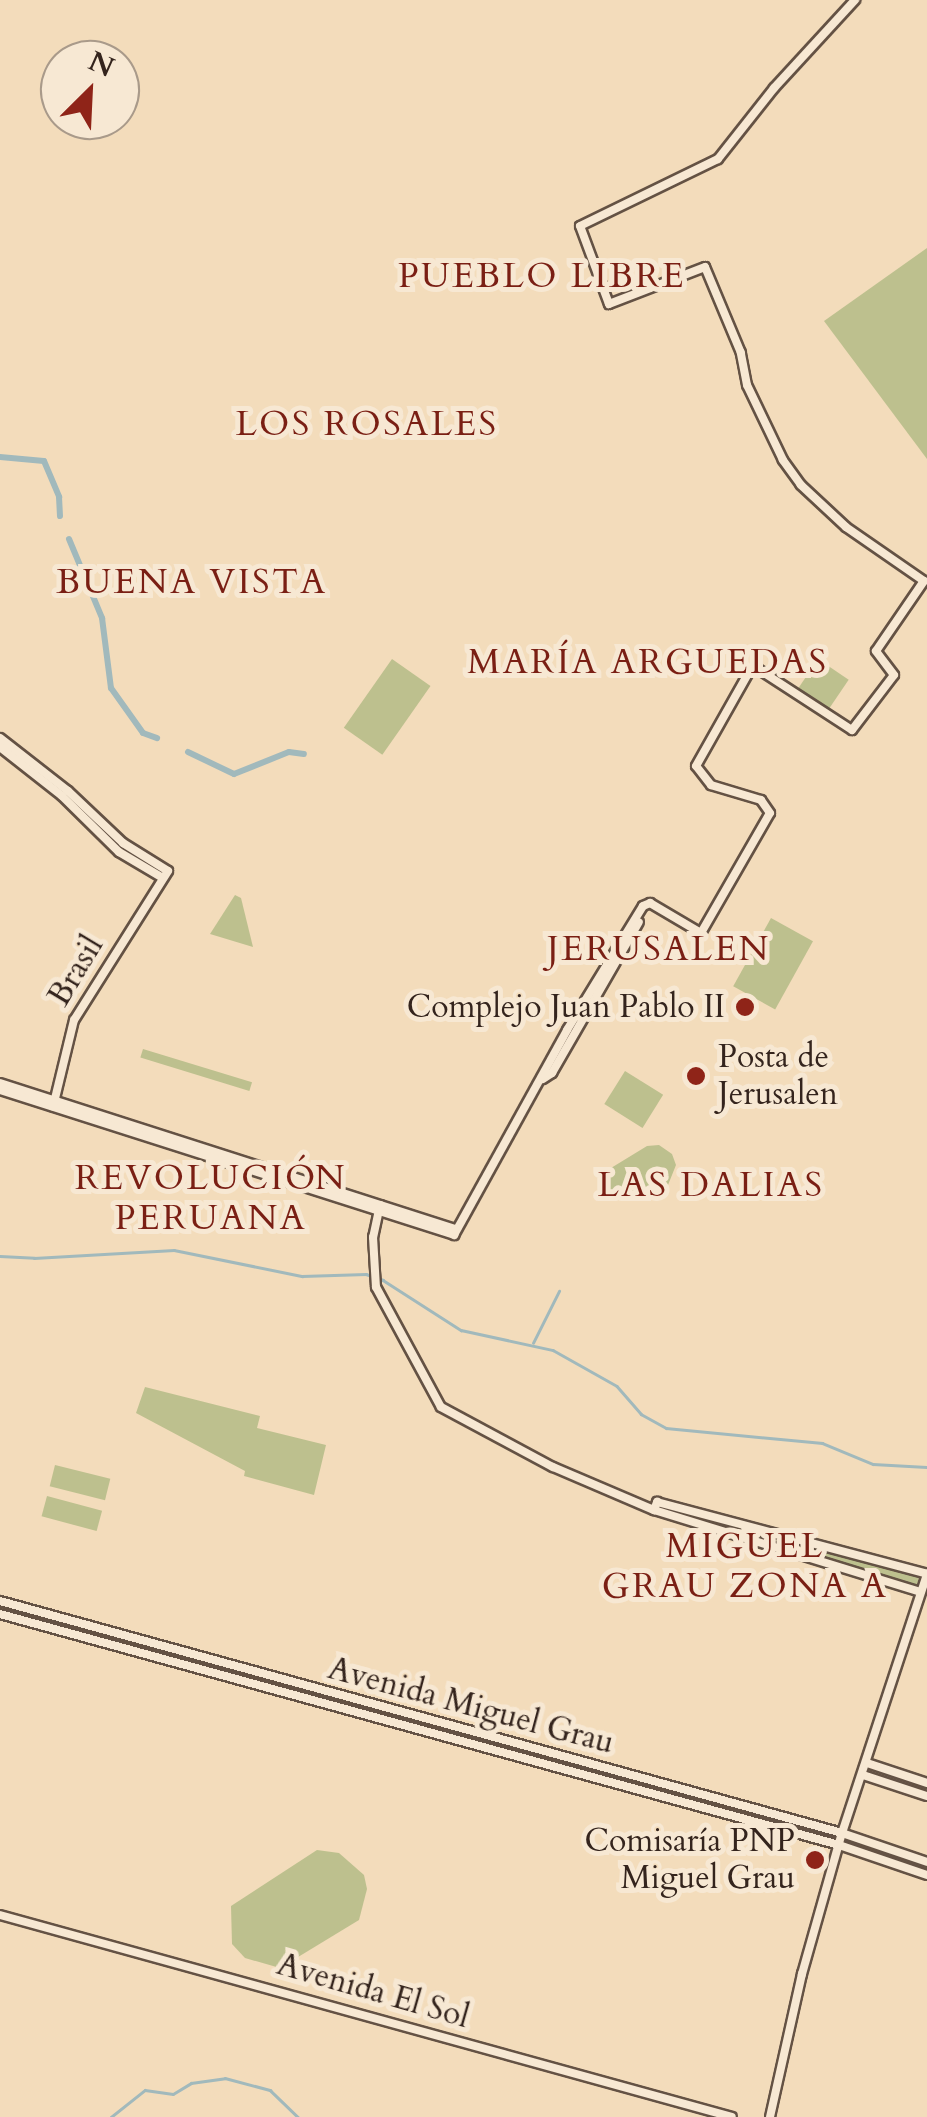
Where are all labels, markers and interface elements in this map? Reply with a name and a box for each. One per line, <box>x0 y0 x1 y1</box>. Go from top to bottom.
north arrow <box>40 40 140 140</box>
text: N <box>83 42 120 87</box>
district label: PUEBLO LIBRE <box>398 255 686 297</box>
district label: LOS ROSALES <box>235 403 499 445</box>
district label: BUENA VISTA <box>56 561 328 603</box>
district label: MARÍA ARGUEDAS <box>467 641 829 683</box>
district label: JERUSALEN <box>547 928 771 970</box>
street label: Brasil <box>40 929 112 1013</box>
place label: Complejo Juan Pablo II <box>407 988 725 1026</box>
marker: Complejo Juan Pablo II <box>734 996 756 1018</box>
place label: Posta de Jerusalen <box>718 1039 838 1114</box>
marker: Posta de Jerusalen <box>683 1063 709 1089</box>
district label: REVOLUCIÓN PERUANA <box>75 1157 347 1239</box>
district label: LAS DALIAS <box>598 1164 824 1206</box>
district label: MIGUEL GRAU ZONA A <box>602 1525 888 1607</box>
street label: Avenida Miguel Grau <box>324 1649 618 1763</box>
place label: Comisaría PNP Miguel Grau <box>584 1823 795 1898</box>
marker: Comisaría PNP Miguel Grau <box>804 1849 826 1871</box>
street label: Avenida El Sol <box>273 1945 473 2037</box>

